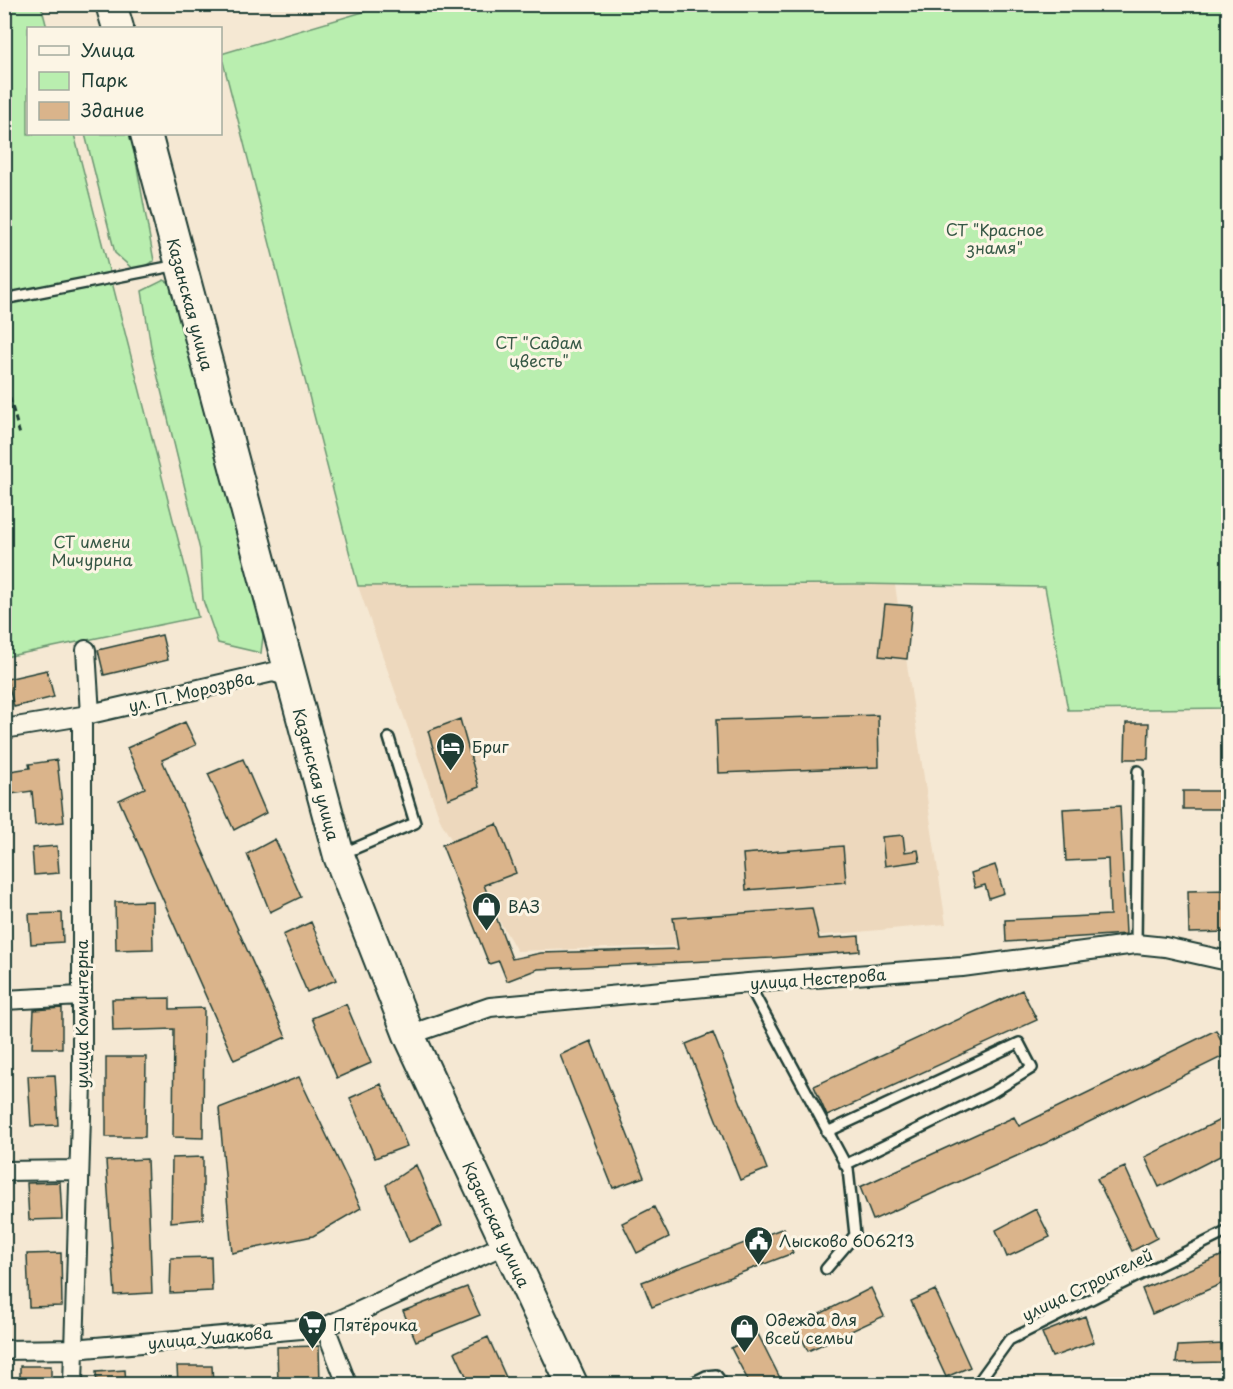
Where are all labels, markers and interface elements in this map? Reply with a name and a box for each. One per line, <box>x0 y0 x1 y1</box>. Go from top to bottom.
legend <box>27 27 222 135</box>
text: Улица <box>81 36 135 63</box>
text: Парк <box>81 66 128 93</box>
text: Здание <box>81 96 144 123</box>
park label: СТ "Красное знамя" <box>946 217 1044 259</box>
street label: Казанская улица <box>162 235 220 373</box>
park label: СТ "Садам цвесть" <box>495 330 583 372</box>
park label: СТ имени Мичурина <box>51 529 133 571</box>
street label: ул. П. Морозрва <box>126 665 256 717</box>
street label: Казанская улица <box>288 705 346 843</box>
hotel icon: Бриг <box>435 730 467 772</box>
place label: Бриг <box>472 734 510 758</box>
shop icon: ВАЗ <box>471 890 503 932</box>
place label: ВАЗ <box>508 894 540 918</box>
street label: улица Коминтерна <box>69 939 93 1088</box>
street label: улица Нестерова <box>749 961 887 995</box>
street label: Казанская улица <box>457 1157 537 1291</box>
public building icon: Лысково 606213 <box>742 1224 774 1266</box>
place label: Лысково 606213 <box>779 1228 915 1252</box>
street label: улица Строителей <box>1017 1242 1157 1326</box>
place label: Одежда для всей семьи <box>765 1307 857 1349</box>
supermarket icon: Пятёрочка <box>296 1308 328 1350</box>
place label: Пятёрочка <box>333 1312 418 1336</box>
shop icon: Одежда для всей семьи <box>728 1312 760 1354</box>
street label: улица Ушакова <box>147 1320 273 1354</box>

